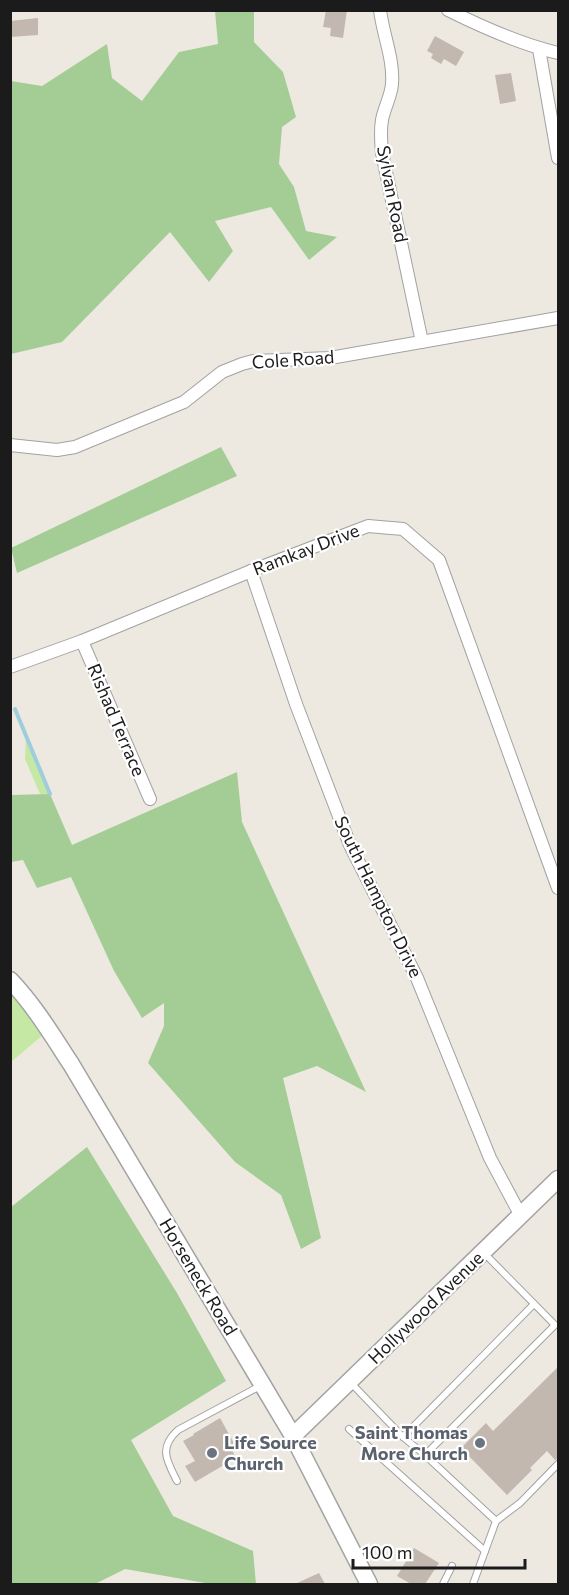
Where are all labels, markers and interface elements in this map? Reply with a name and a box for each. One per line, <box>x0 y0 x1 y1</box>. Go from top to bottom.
street label: Sylvan Road <box>373 143 413 244</box>
street label: Cole Road <box>251 345 335 373</box>
street label: Ramkay Drive <box>249 519 362 579</box>
street label: Rishad Terrace <box>83 660 151 779</box>
street label: South Hampton Drive <box>330 812 428 981</box>
street label: Horseneck Road <box>155 1214 242 1339</box>
street label: Hollywood Avenue <box>363 1247 488 1368</box>
place label: Saint Thomas More Church <box>355 1421 468 1464</box>
place label: Life Source Church <box>224 1431 317 1474</box>
marker: Saint Thomas More Church <box>473 1436 487 1450</box>
marker: Life Source Church <box>205 1446 219 1460</box>
scale bar <box>353 1532 526 1570</box>
text: 100 m <box>362 1541 412 1563</box>

